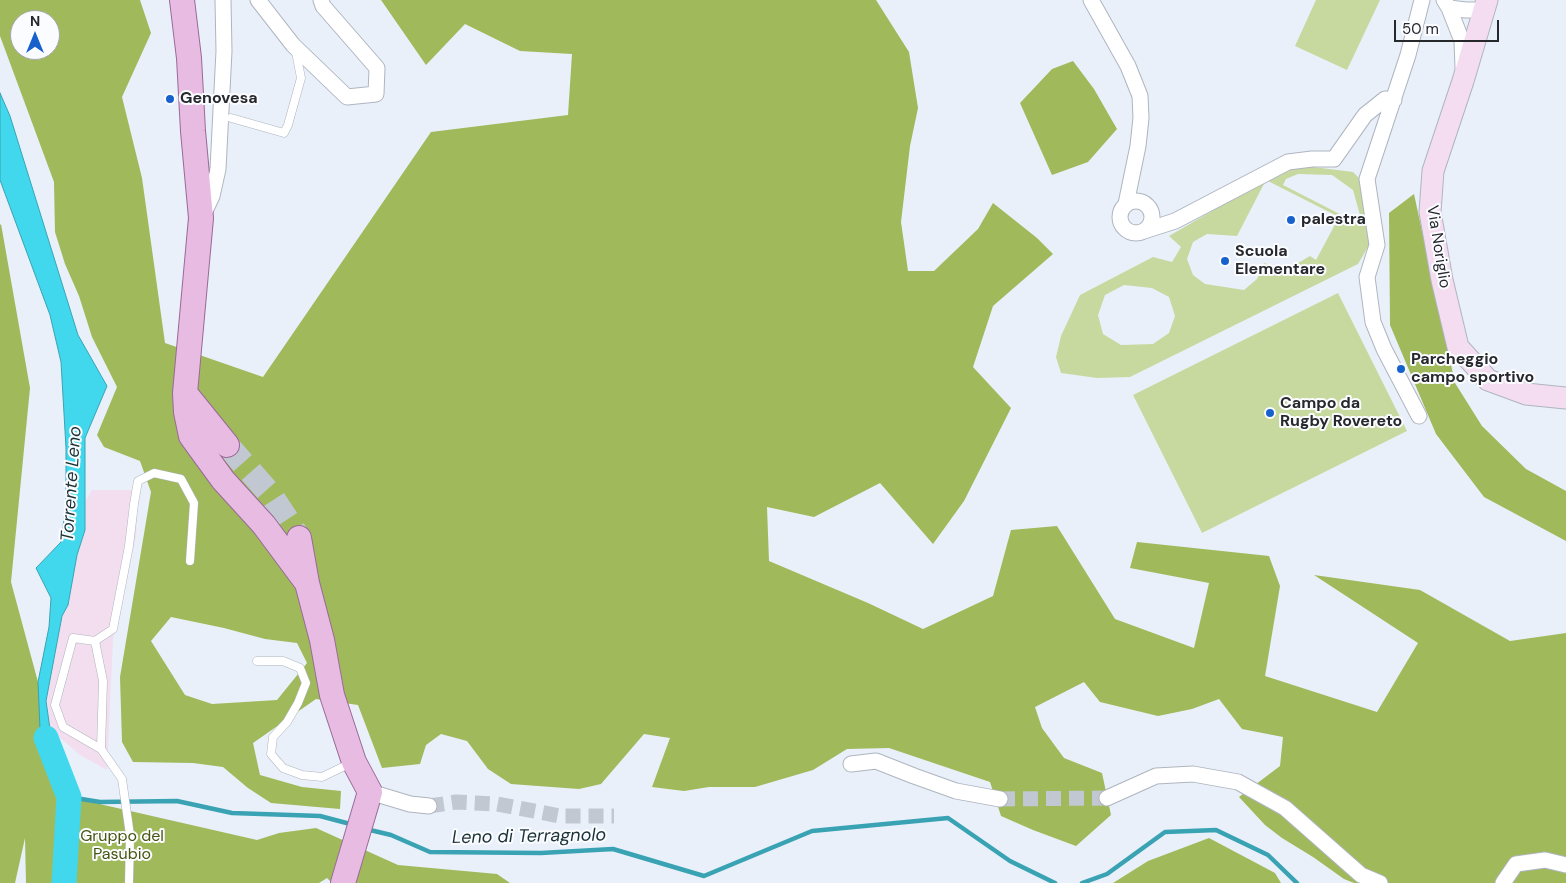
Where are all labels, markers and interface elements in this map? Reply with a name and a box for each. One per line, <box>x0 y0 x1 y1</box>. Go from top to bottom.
north arrow <box>10 10 60 60</box>
scale bar <box>1396 10 1501 42</box>
text: N <box>30 12 40 30</box>
text: 50 m <box>1402 19 1439 39</box>
place label: Genovesa <box>180 89 258 109</box>
marker: Genovesa <box>164 93 176 105</box>
street label: Via Noriglio <box>1422 204 1454 290</box>
place label: palestra <box>1301 210 1366 230</box>
marker: palestra <box>1285 214 1297 226</box>
place label: Scuola Elementare <box>1235 242 1325 280</box>
marker: Scuola Elementare <box>1219 255 1231 267</box>
place label: Parcheggio campo sportivo <box>1411 350 1534 388</box>
marker: Parcheggio campo sportivo <box>1395 363 1407 375</box>
place label: Campo da Rugby Rovereto <box>1280 394 1402 432</box>
marker: Campo da Rugby Rovereto <box>1264 407 1276 419</box>
water label: Torrente Leno <box>57 426 87 542</box>
water label: Leno di Terragnolo <box>452 825 606 849</box>
park label: Gruppo del Pasubio <box>80 827 164 865</box>

